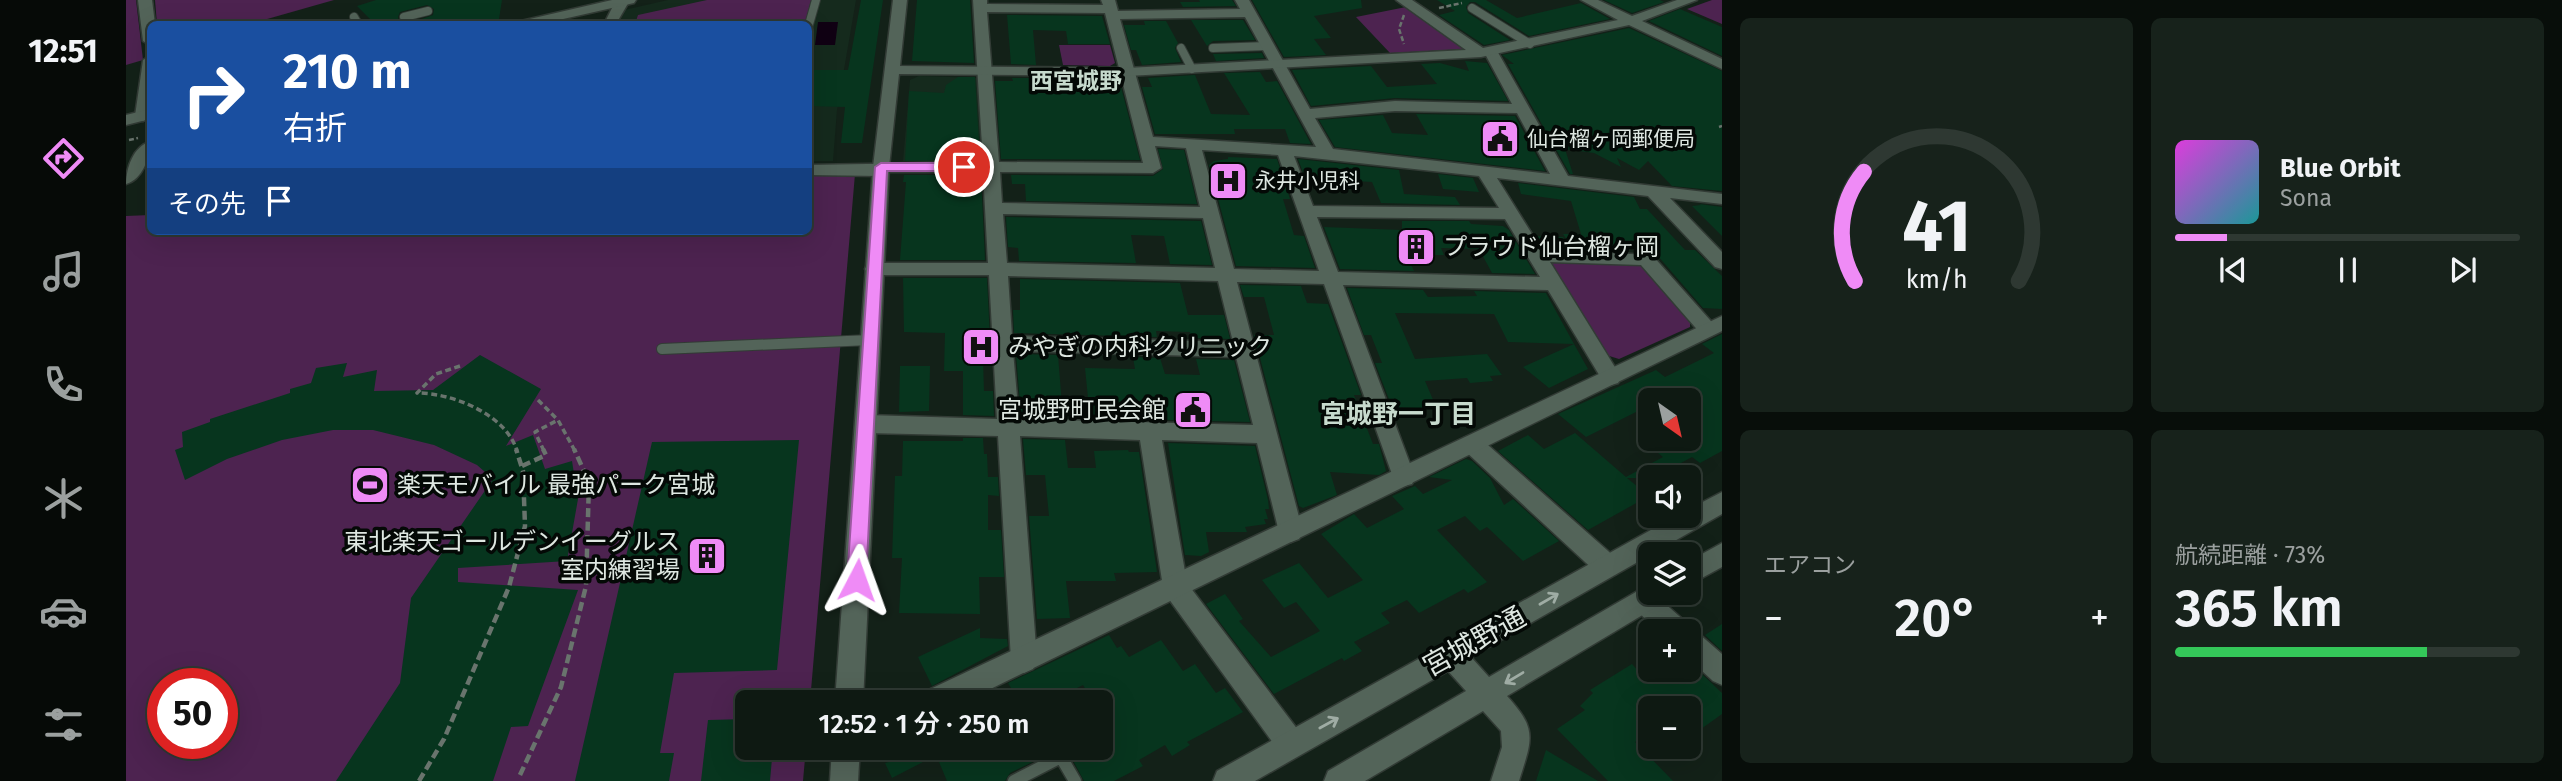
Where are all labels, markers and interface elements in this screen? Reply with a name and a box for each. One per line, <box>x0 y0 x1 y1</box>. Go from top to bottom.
text: 12:51 <box>28 32 98 70</box>
text: 210 m <box>283 42 412 101</box>
icon: right <box>168 49 259 140</box>
district label: 西宮城野 <box>1030 67 1122 95</box>
text: 右折 <box>283 109 347 147</box>
public building icon: 仙台榴ヶ岡郵便局 <box>1479 118 1521 160</box>
place label: 仙台榴ヶ岡郵便局 <box>1527 126 1695 152</box>
icon: directions <box>39 134 88 183</box>
pin <box>934 137 994 197</box>
icon: arrive <box>945 148 983 186</box>
text: Blue Orbit <box>2280 153 2400 184</box>
hospital icon: 永井小児科 <box>1207 160 1249 202</box>
place label: 永井小児科 <box>1255 168 1360 194</box>
icon: arrive <box>260 182 298 220</box>
text: 41 <box>1902 183 1971 270</box>
text: Sona <box>2280 184 2332 212</box>
text: その先 <box>168 189 246 220</box>
building icon: プラウド仙台榴ヶ岡 <box>1395 226 1437 268</box>
place label: プラウド仙台榴ヶ岡 <box>1443 233 1659 261</box>
icon: music <box>39 247 88 296</box>
icon: previous <box>2214 251 2252 289</box>
icon: pause <box>2329 251 2367 289</box>
icon: next <box>2444 251 2482 289</box>
text: km/h <box>1906 265 1967 295</box>
hospital icon: みやぎの内科クリニック <box>960 326 1002 368</box>
place label: みやぎの内科クリニック <box>1008 333 1272 361</box>
icon: phone <box>39 360 88 409</box>
north arrow <box>1638 388 1701 452</box>
map controls <box>1638 388 1701 759</box>
public building icon: 宮城野町民会館 <box>1172 389 1214 431</box>
place label: 宮城野町民会館 <box>998 396 1166 424</box>
district label: 宮城野一丁目 <box>1320 399 1476 430</box>
sports icon: 楽天モバイル 最強パーク宮城 <box>349 464 391 506</box>
button: sound <box>1638 465 1701 528</box>
place label: 楽天モバイル 最強パーク宮城 <box>397 471 715 499</box>
icon: climate <box>39 474 88 523</box>
place label: 東北楽天ゴールデンイーグルス 室内練習場 <box>344 528 680 584</box>
building icon: 東北楽天ゴールデンイーグルス 室内練習場 <box>686 535 728 577</box>
text: 航続距離 · 73% <box>2175 541 2325 569</box>
button: layers <box>1638 542 1701 605</box>
position arrow <box>820 543 894 617</box>
text: エアコン <box>1764 551 1856 579</box>
text: 365 km <box>2175 577 2343 640</box>
icon: car <box>39 587 88 636</box>
text: 20° <box>1895 587 1978 650</box>
one-way arrow <box>1538 592 1558 606</box>
text: − <box>1764 595 1783 641</box>
text: + <box>2090 595 2109 641</box>
street label: 宮城野通 <box>1417 600 1531 683</box>
button: + <box>1638 619 1701 682</box>
speed limit sign: 50 <box>147 668 238 759</box>
one-way arrow <box>1504 671 1524 685</box>
button: − <box>1638 696 1701 759</box>
icon: filters <box>39 700 88 749</box>
text: 12:52 · 1 分 · 250 m <box>819 709 1029 740</box>
one-way arrow <box>1318 716 1339 729</box>

